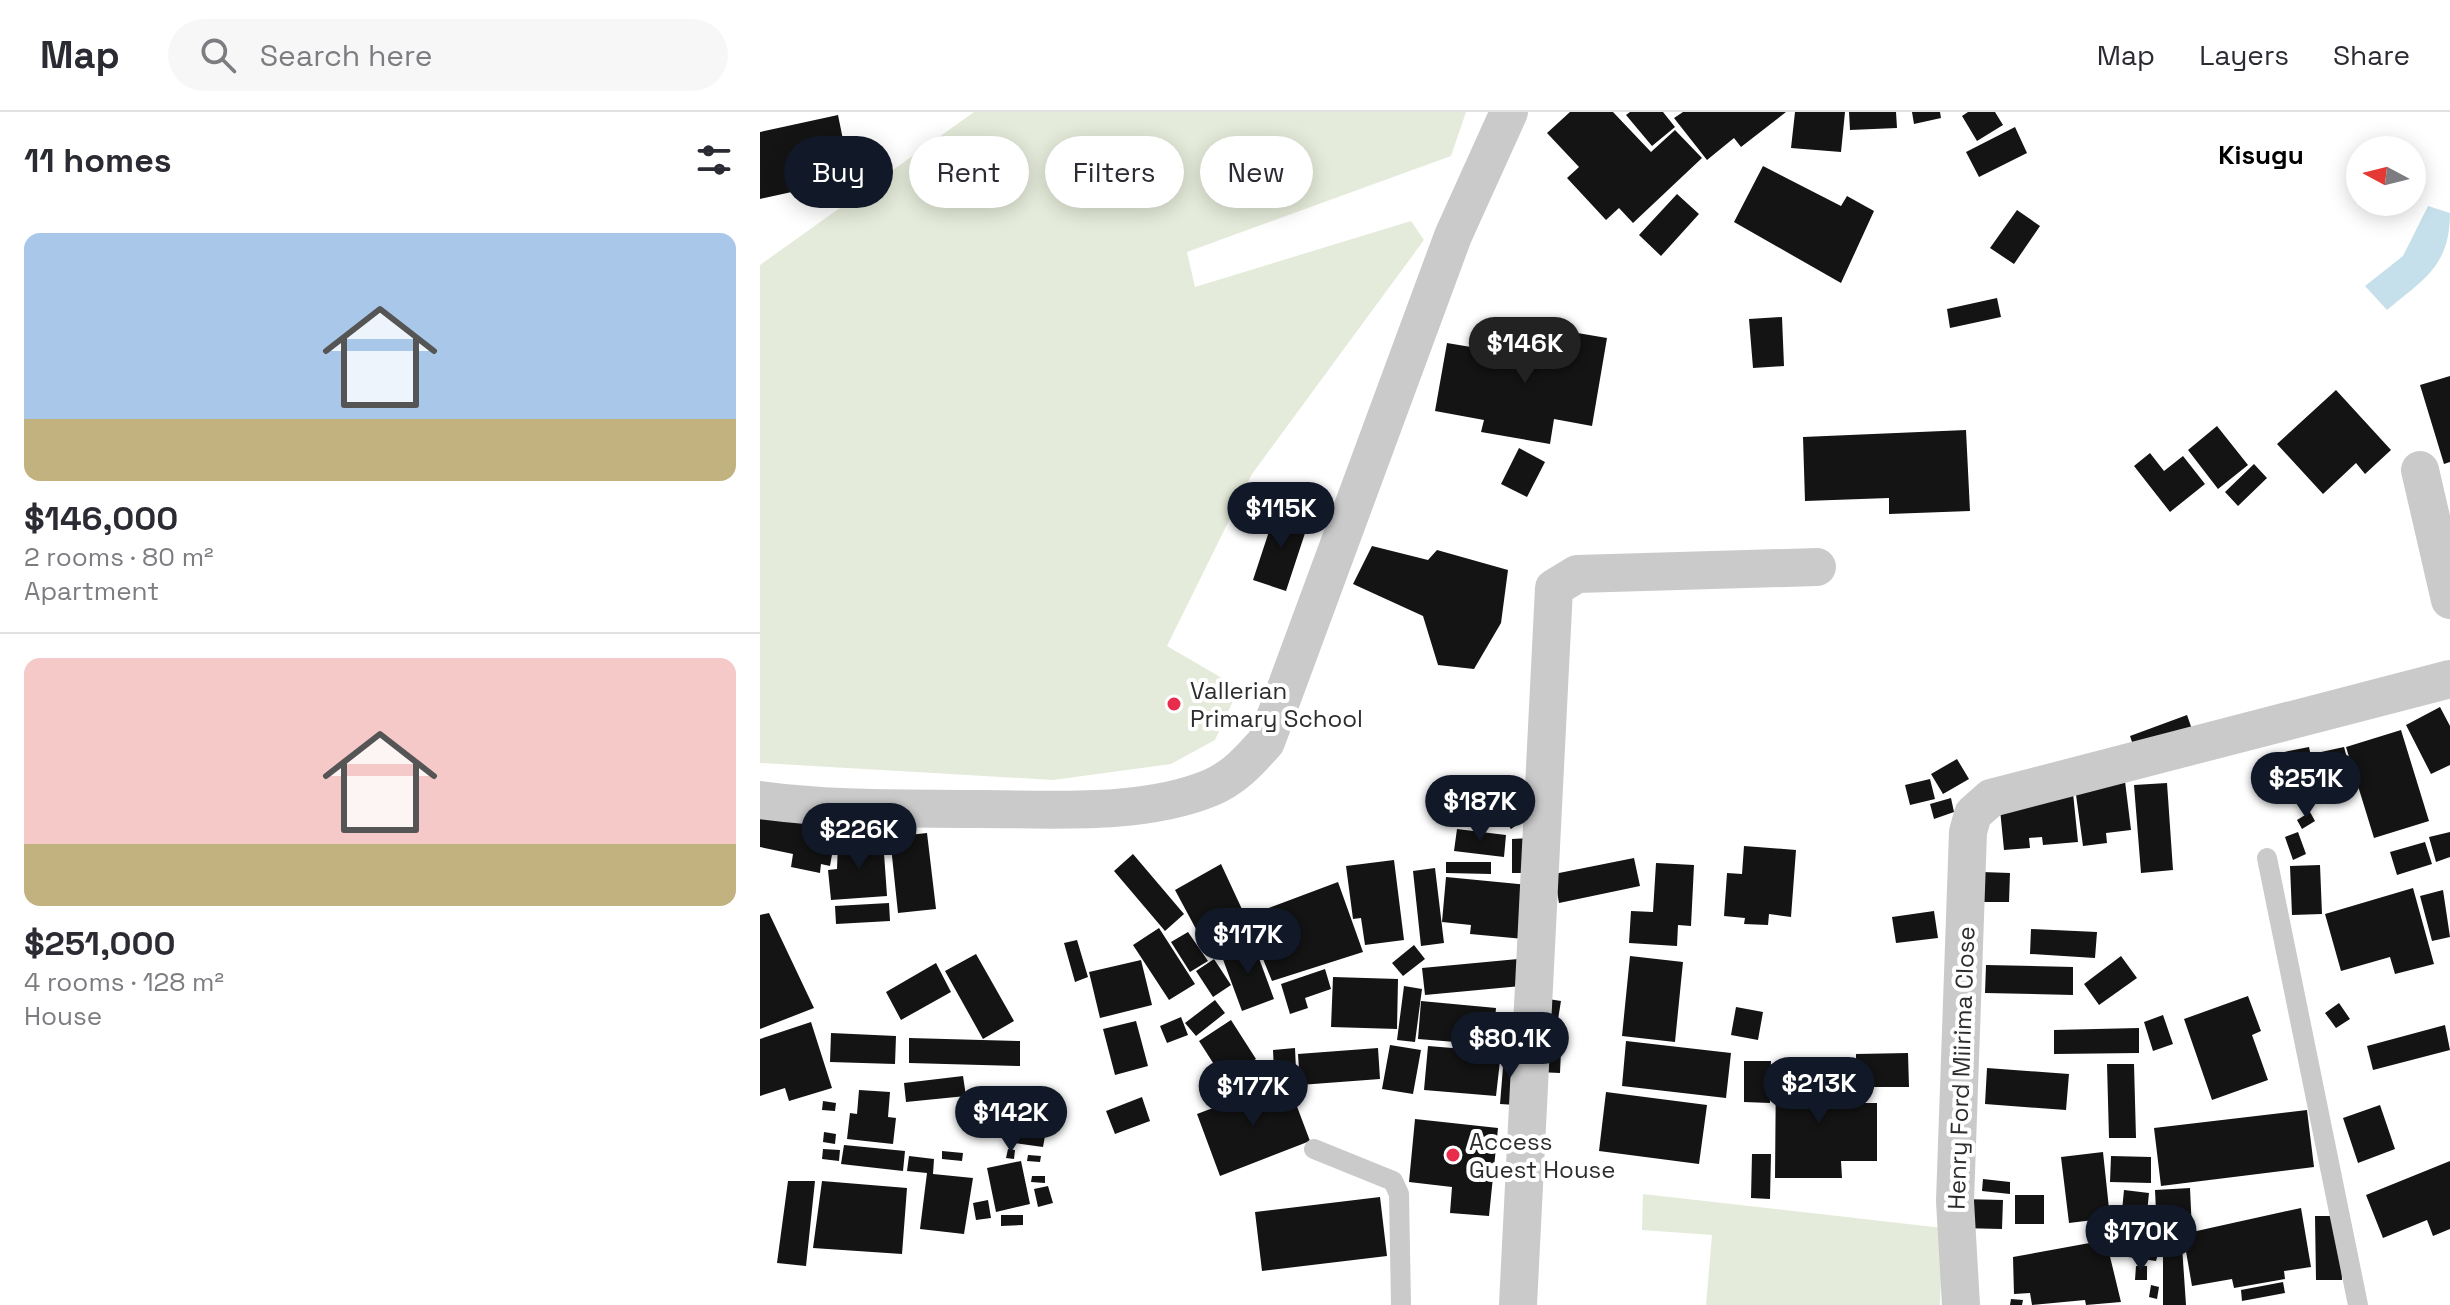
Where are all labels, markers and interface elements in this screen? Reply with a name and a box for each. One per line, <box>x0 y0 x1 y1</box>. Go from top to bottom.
search box <box>168 19 728 91</box>
text: Map <box>40 31 120 79</box>
icon: search <box>196 33 240 77</box>
text: Search here <box>260 36 433 75</box>
text: Map <box>2097 37 2155 73</box>
text: Layers <box>2199 37 2289 73</box>
text: Share <box>2333 37 2410 73</box>
chip: Buy <box>784 136 893 208</box>
chip: Rent <box>909 136 1029 208</box>
chip: Filters <box>1045 136 1184 208</box>
chip: New <box>1200 136 1313 208</box>
north arrow <box>2346 136 2426 216</box>
map controls <box>2346 136 2426 216</box>
icon: filters <box>692 138 736 182</box>
district label: Kisugu <box>2218 138 2304 172</box>
text: 11 homes <box>24 139 172 182</box>
icon: home <box>308 285 452 429</box>
pin: $146K <box>1469 317 1581 385</box>
text: $146K <box>1487 326 1563 360</box>
pin: $115K <box>1225 482 1337 550</box>
text: $115K <box>1245 491 1317 525</box>
text: $146,000 <box>24 497 178 540</box>
text: 2 rooms · 80 m² <box>24 540 214 574</box>
text: Apartment <box>24 574 159 608</box>
place label: Vallerian Primary School <box>1190 675 1363 734</box>
marker: Vallerian Primary School <box>1165 695 1183 713</box>
icon: home <box>308 710 452 854</box>
pin: $251K <box>2250 752 2362 820</box>
text: $251K <box>2269 761 2343 795</box>
pin: $187K <box>1424 775 1536 843</box>
text: $187K <box>1443 784 1517 818</box>
pin: $226K <box>803 803 915 871</box>
text: $226K <box>820 812 899 846</box>
pin: $117K <box>1192 908 1304 976</box>
text: $117K <box>1213 917 1283 951</box>
text: $251,000 <box>24 922 176 965</box>
street label: Henry Ford Miirima Close <box>1941 926 1981 1210</box>
text: 4 rooms · 128 m² <box>24 965 224 999</box>
text: House <box>24 999 102 1033</box>
pin: $80.1K <box>1445 1012 1575 1080</box>
text: $80.1K <box>1469 1021 1551 1055</box>
pin: $213K <box>1763 1057 1875 1125</box>
pin: $177K <box>1197 1060 1309 1128</box>
text: $213K <box>1781 1066 1857 1100</box>
text: $177K <box>1217 1069 1289 1103</box>
pin: $142K <box>955 1086 1067 1154</box>
text: $142K <box>973 1095 1049 1129</box>
place label: Access Guest House <box>1469 1126 1615 1185</box>
marker: Access Guest House <box>1444 1146 1462 1164</box>
pin: $170K <box>2085 1205 2197 1273</box>
text: $170K <box>2104 1214 2178 1248</box>

